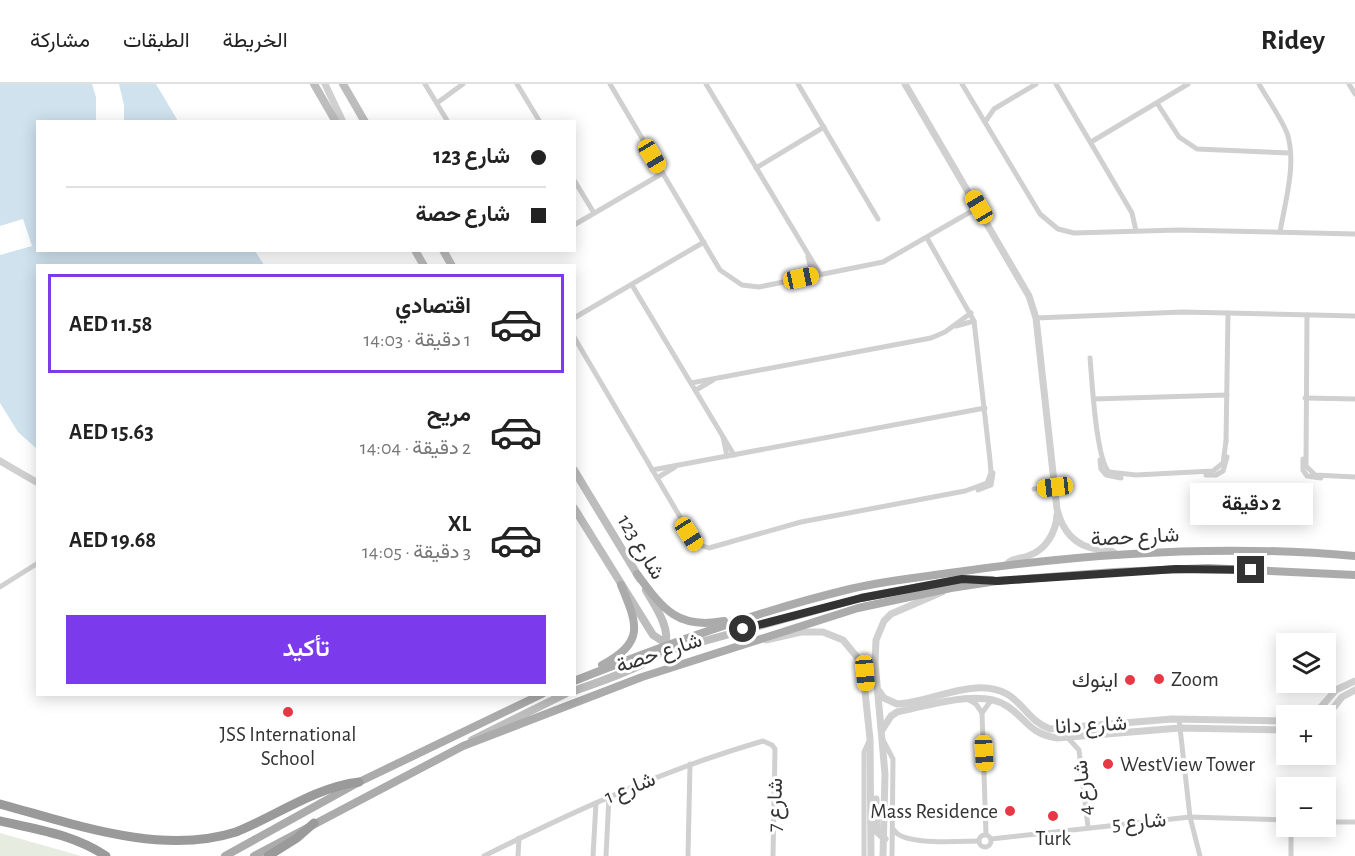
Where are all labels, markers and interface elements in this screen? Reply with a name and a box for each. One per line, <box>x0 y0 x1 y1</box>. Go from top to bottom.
text: Ridey <box>1261 27 1325 55</box>
text: مشاركة <box>30 30 90 51</box>
text: الطبقات <box>123 30 190 51</box>
text: الخريطة <box>223 30 288 51</box>
car <box>635 136 669 176</box>
text: شارع 123 <box>433 145 510 167</box>
car <box>962 187 996 227</box>
text: شارع حصة <box>415 203 510 225</box>
car <box>782 265 820 291</box>
text: اقتصادي <box>395 295 471 317</box>
icon: car <box>489 297 543 351</box>
text: AED 11.58 <box>69 313 152 335</box>
text: 1 دقيقة · 14:03 <box>363 330 471 350</box>
text: مريح <box>427 403 471 425</box>
icon: car <box>489 405 543 459</box>
text: AED 15.63 <box>69 421 154 443</box>
text: 2 دقيقة · 14:04 <box>360 438 471 458</box>
car <box>1036 476 1074 498</box>
callout: 2 دقيقة <box>1190 483 1312 525</box>
text: 2 دقيقة <box>1222 494 1281 514</box>
street label: شارع 123 <box>611 511 668 584</box>
text: XL <box>448 513 471 535</box>
icon: car <box>489 513 543 567</box>
car <box>672 514 706 554</box>
street label: شارع حصة <box>1090 524 1180 553</box>
text: AED 19.68 <box>69 529 156 551</box>
text: 3 دقيقة · 14:05 <box>362 542 471 562</box>
route end <box>1237 556 1264 583</box>
button: تأكيد <box>66 615 546 684</box>
route start <box>729 615 756 642</box>
street label: شارع حصة <box>614 629 705 680</box>
map controls <box>1276 633 1336 837</box>
button: layers <box>1276 633 1336 693</box>
car <box>854 654 876 692</box>
place label: Zoom <box>1171 669 1219 690</box>
place label: اينوك <box>1072 670 1118 693</box>
marker: Zoom <box>1152 672 1166 686</box>
marker: اينوك <box>1123 673 1137 687</box>
marker: JSS International School <box>281 705 295 719</box>
button: + <box>1276 705 1336 765</box>
street label: شارع دانا <box>1054 713 1128 740</box>
place label: JSS International School <box>219 724 357 769</box>
car <box>974 735 994 771</box>
place label: WestView Tower <box>1120 754 1255 775</box>
marker: WestView Tower <box>1101 757 1115 771</box>
street label: شارع 4 <box>1070 759 1099 817</box>
street label: شارع 1 <box>602 768 660 810</box>
button: − <box>1276 777 1336 837</box>
street label: شارع 7 <box>764 778 789 832</box>
place label: Mass Residence <box>870 801 998 822</box>
marker: Mass Residence <box>1003 804 1017 818</box>
marker: Turk <box>1046 809 1060 823</box>
street label: شارع 5 <box>1111 809 1167 838</box>
place label: Turk <box>1035 828 1071 849</box>

